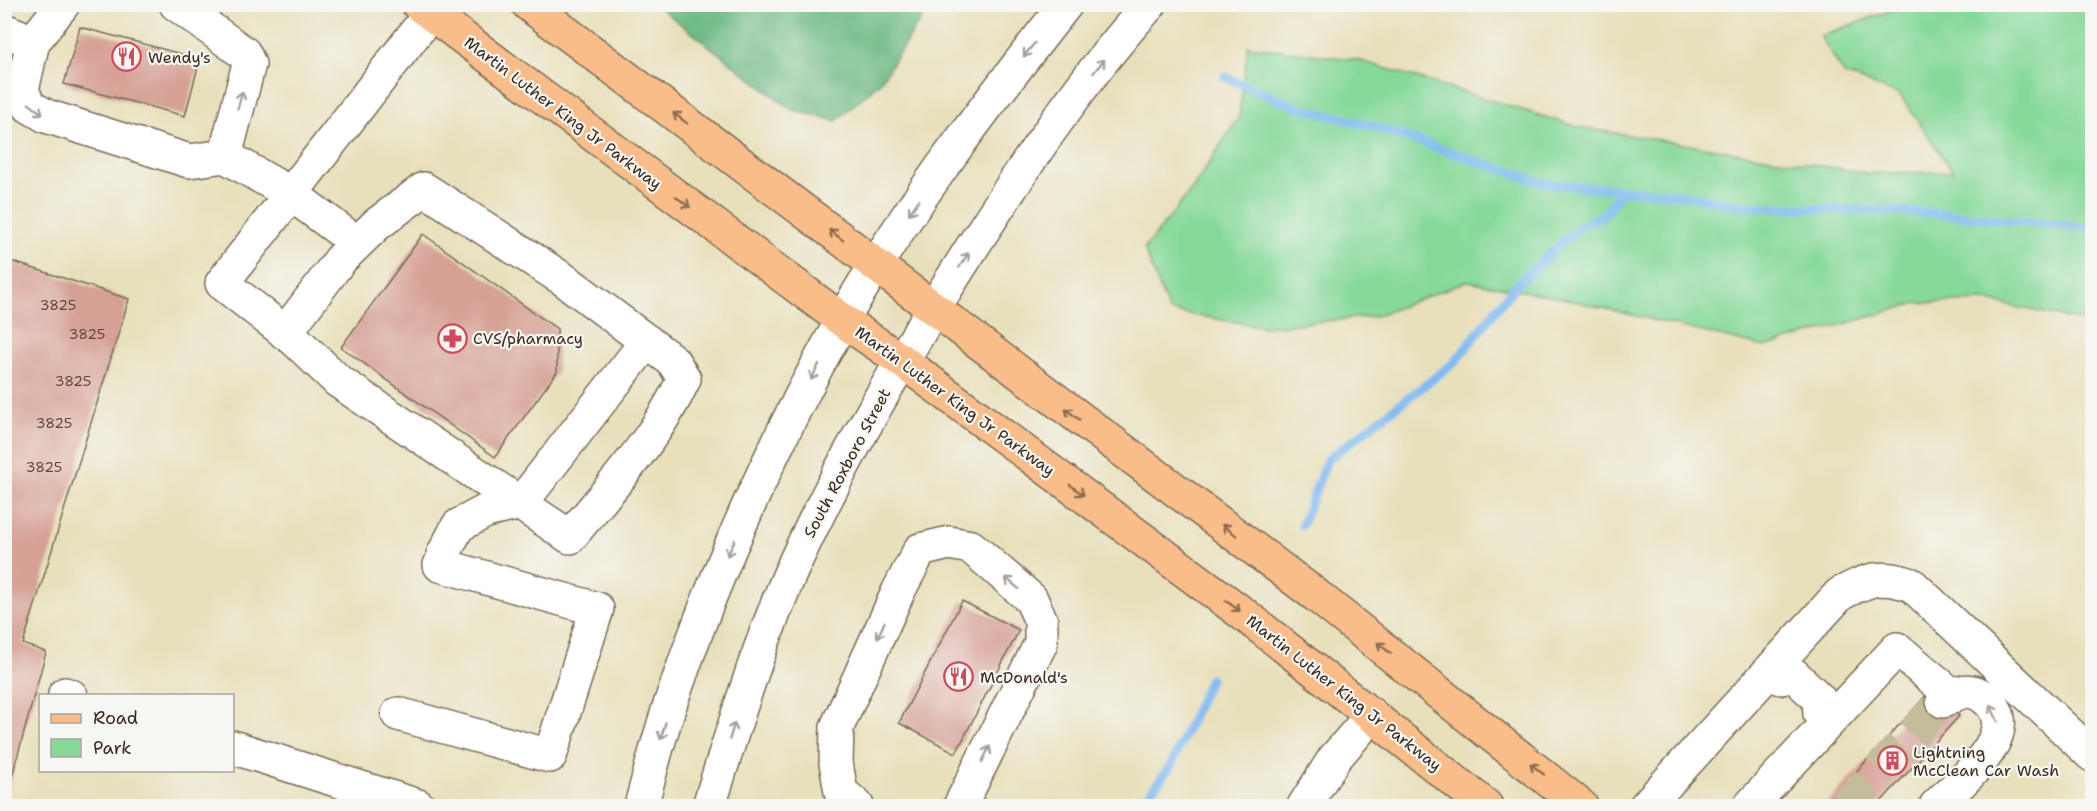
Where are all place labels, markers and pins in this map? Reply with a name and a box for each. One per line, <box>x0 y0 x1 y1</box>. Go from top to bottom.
restaurant icon: Wendy's <box>111 41 143 73</box>
place label: Wendy's <box>148 47 211 68</box>
pharmacy icon: CVS/pharmacy <box>436 322 468 354</box>
place label: CVS/pharmacy <box>473 328 583 349</box>
restaurant icon: McDonald's <box>943 661 975 693</box>
place label: McDonald's <box>980 667 1068 688</box>
place label: Lightning McClean Car Wash <box>1913 742 2059 781</box>
building icon: Lightning McClean Car Wash <box>1876 745 1908 777</box>

